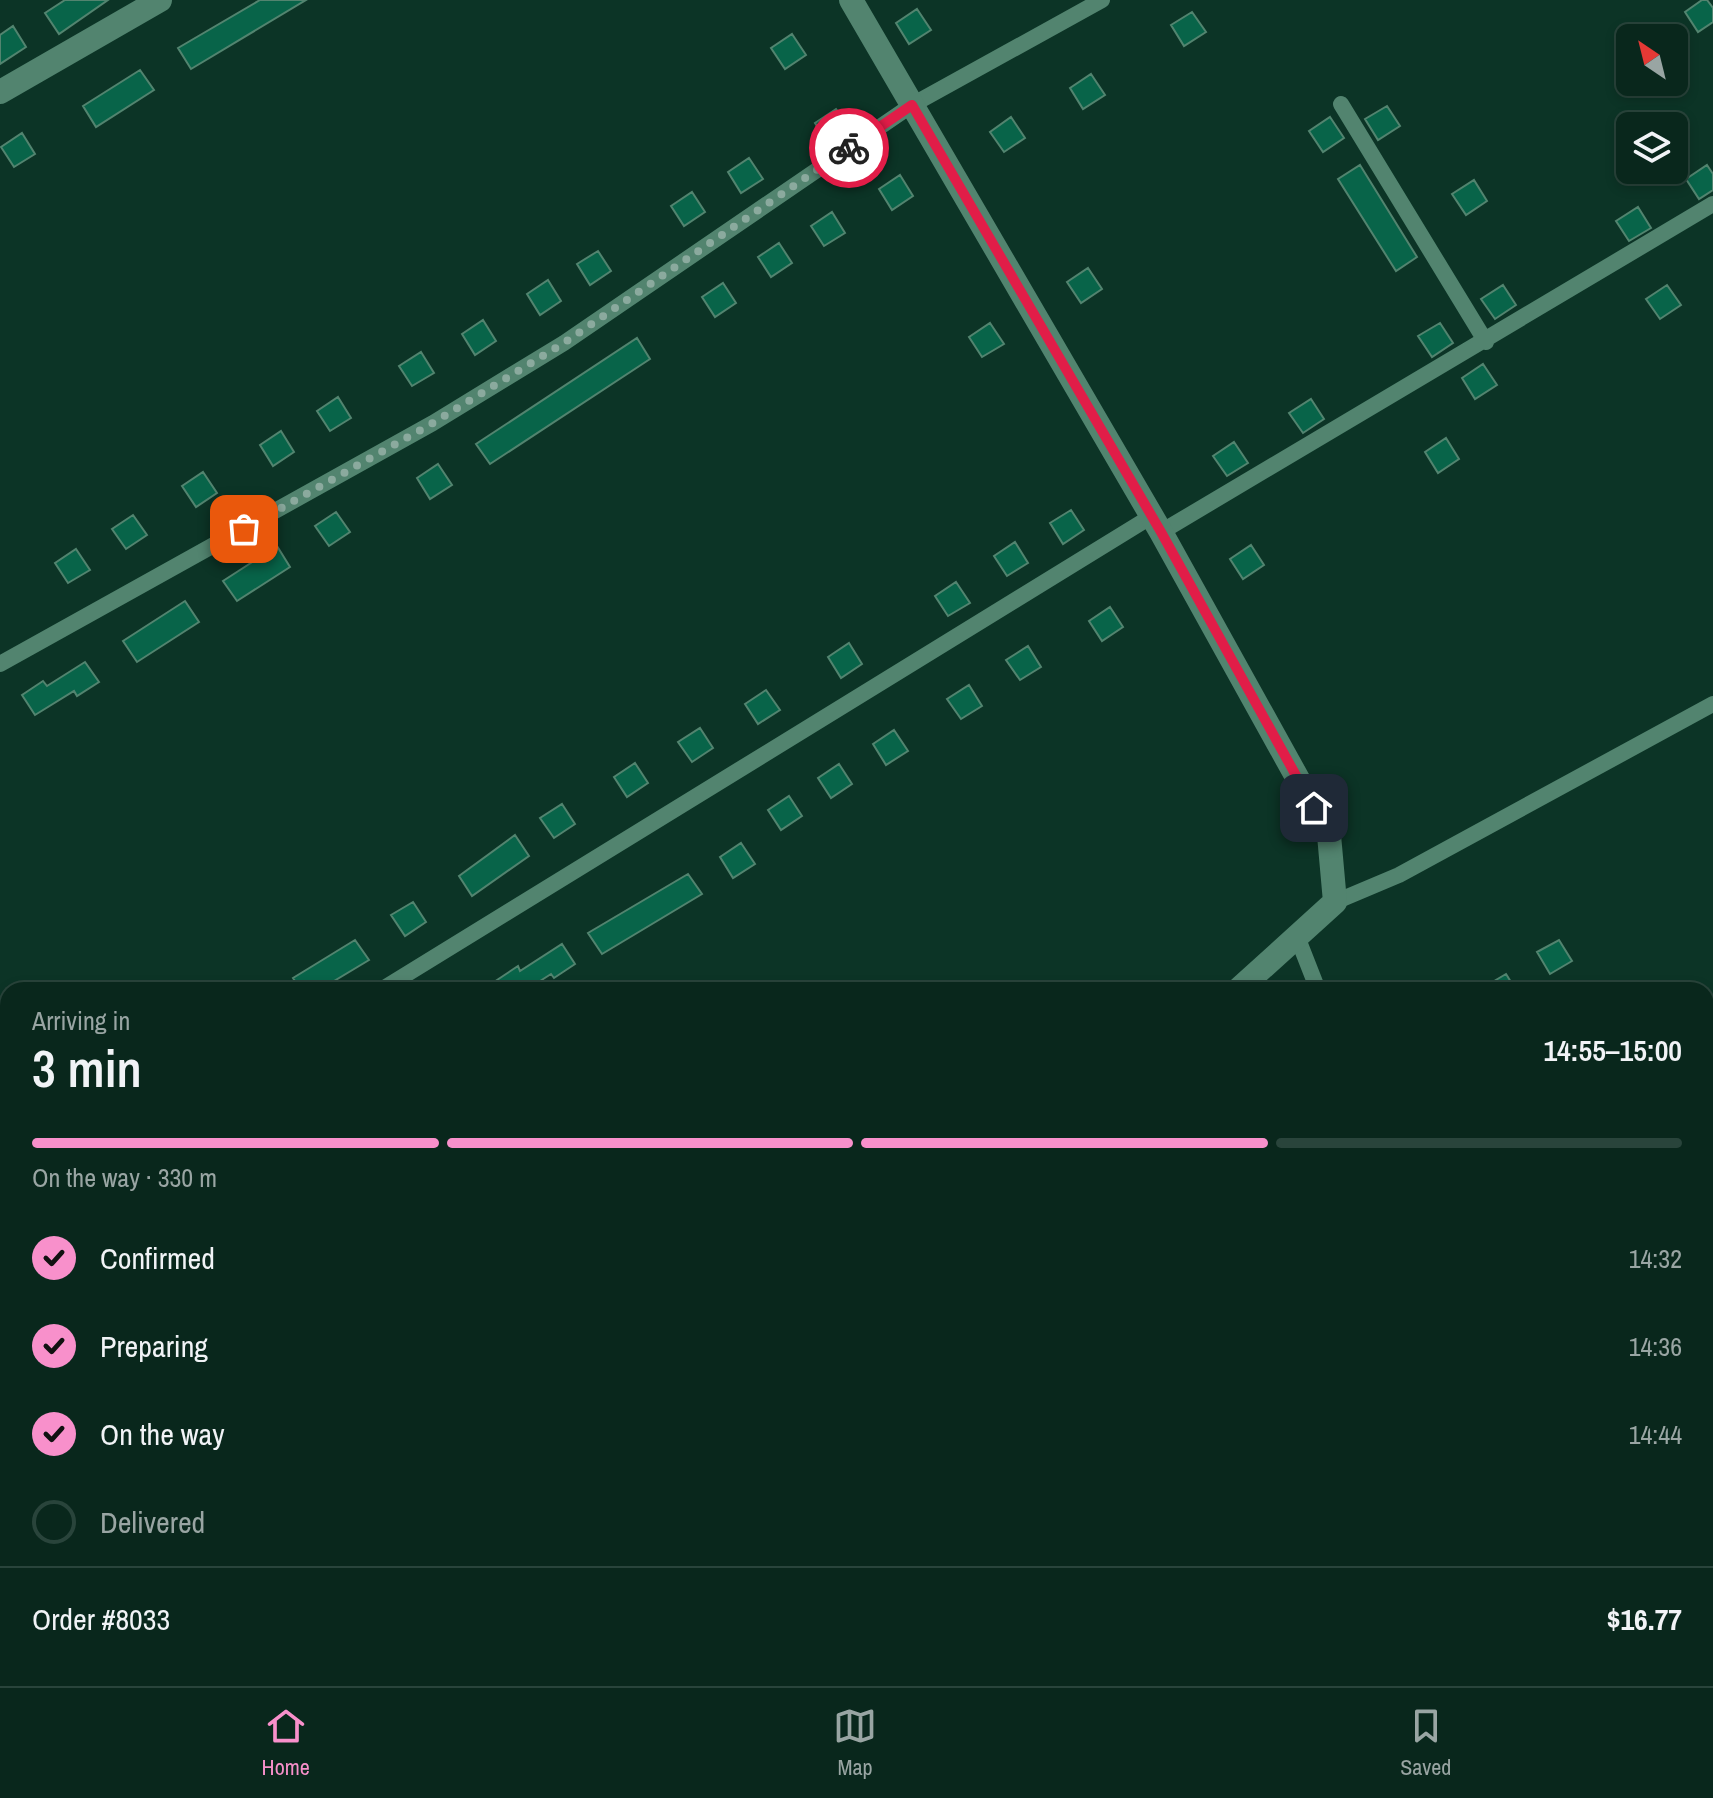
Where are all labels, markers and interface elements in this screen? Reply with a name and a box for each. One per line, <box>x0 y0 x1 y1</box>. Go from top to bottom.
north arrow <box>1616 24 1688 96</box>
map controls <box>1616 24 1688 184</box>
courier <box>809 108 889 188</box>
button: layers <box>1616 112 1688 184</box>
icon: bike <box>827 126 871 170</box>
pin <box>210 495 278 563</box>
icon: bag <box>222 507 266 551</box>
pin <box>1280 774 1348 842</box>
icon: home <box>1292 786 1336 830</box>
text: Arriving in <box>32 1003 130 1038</box>
text: 14:55–15:00 <box>1543 1030 1682 1070</box>
text: 3 min <box>32 1033 142 1103</box>
text: On the way · 330 m <box>32 1160 217 1195</box>
icon: check <box>32 1236 76 1280</box>
text: Confirmed <box>100 1238 215 1278</box>
text: 14:32 <box>1629 1241 1682 1276</box>
icon: check <box>32 1324 76 1368</box>
text: Preparing <box>100 1326 208 1366</box>
text: 14:36 <box>1629 1329 1682 1364</box>
icon: check <box>32 1412 76 1456</box>
text: On the way <box>100 1414 224 1454</box>
text: 14:44 <box>1629 1417 1682 1452</box>
text: Delivered <box>100 1502 205 1542</box>
text: Order #8033 <box>32 1599 170 1639</box>
text: $16.77 <box>1607 1599 1682 1639</box>
tab: Home <box>262 1704 310 1782</box>
tab: Map <box>833 1704 877 1782</box>
tab: Saved <box>1400 1704 1451 1782</box>

